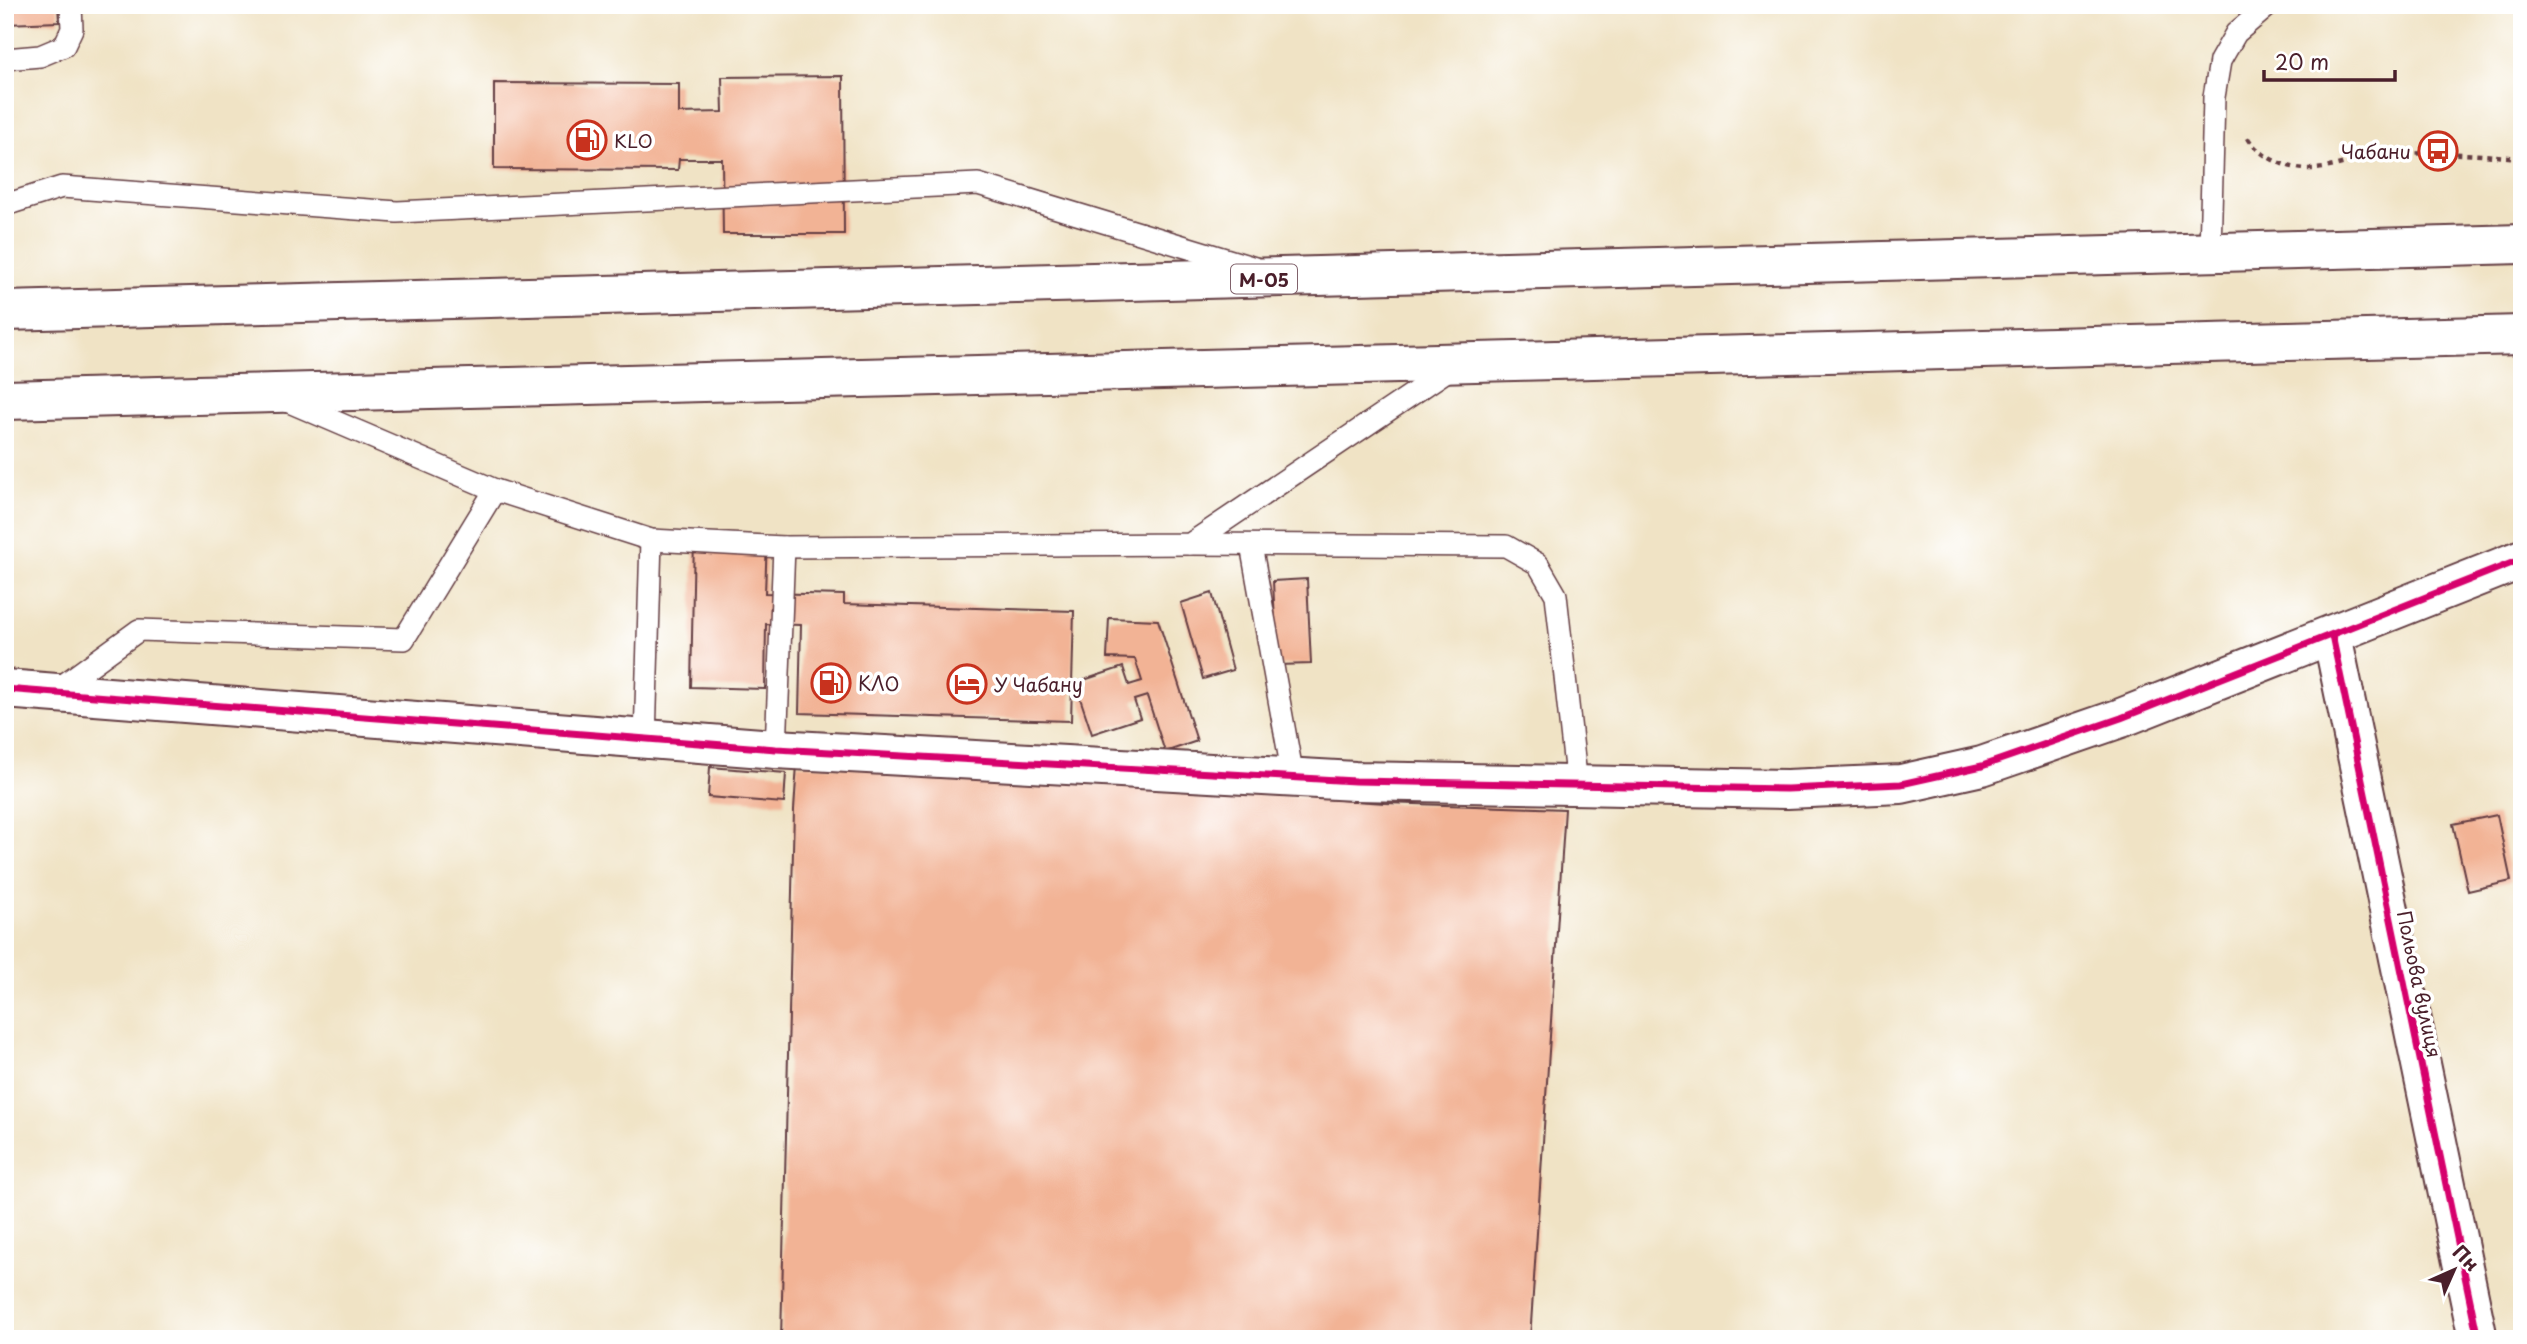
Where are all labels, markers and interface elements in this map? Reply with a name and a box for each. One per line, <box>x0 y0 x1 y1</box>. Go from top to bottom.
scale bar <box>2264 38 2396 82</box>
text: 20 m <box>2275 45 2329 77</box>
fuel station icon: KLO <box>566 119 608 161</box>
place label: KLO <box>614 126 653 154</box>
bus stop icon: Чабани <box>2417 130 2459 172</box>
place label: Чабани <box>2341 137 2411 165</box>
road number: М-05 <box>1231 264 1297 293</box>
fuel station icon: КЛО <box>810 662 852 704</box>
hotel icon: У Чабану <box>946 663 988 705</box>
place label: КЛО <box>858 669 899 697</box>
place label: У Чабану <box>994 670 1083 698</box>
street label: Польова вулиця <box>2391 908 2449 1060</box>
north arrow <box>2418 1236 2488 1306</box>
text: Пн <box>2447 1238 2486 1277</box>

